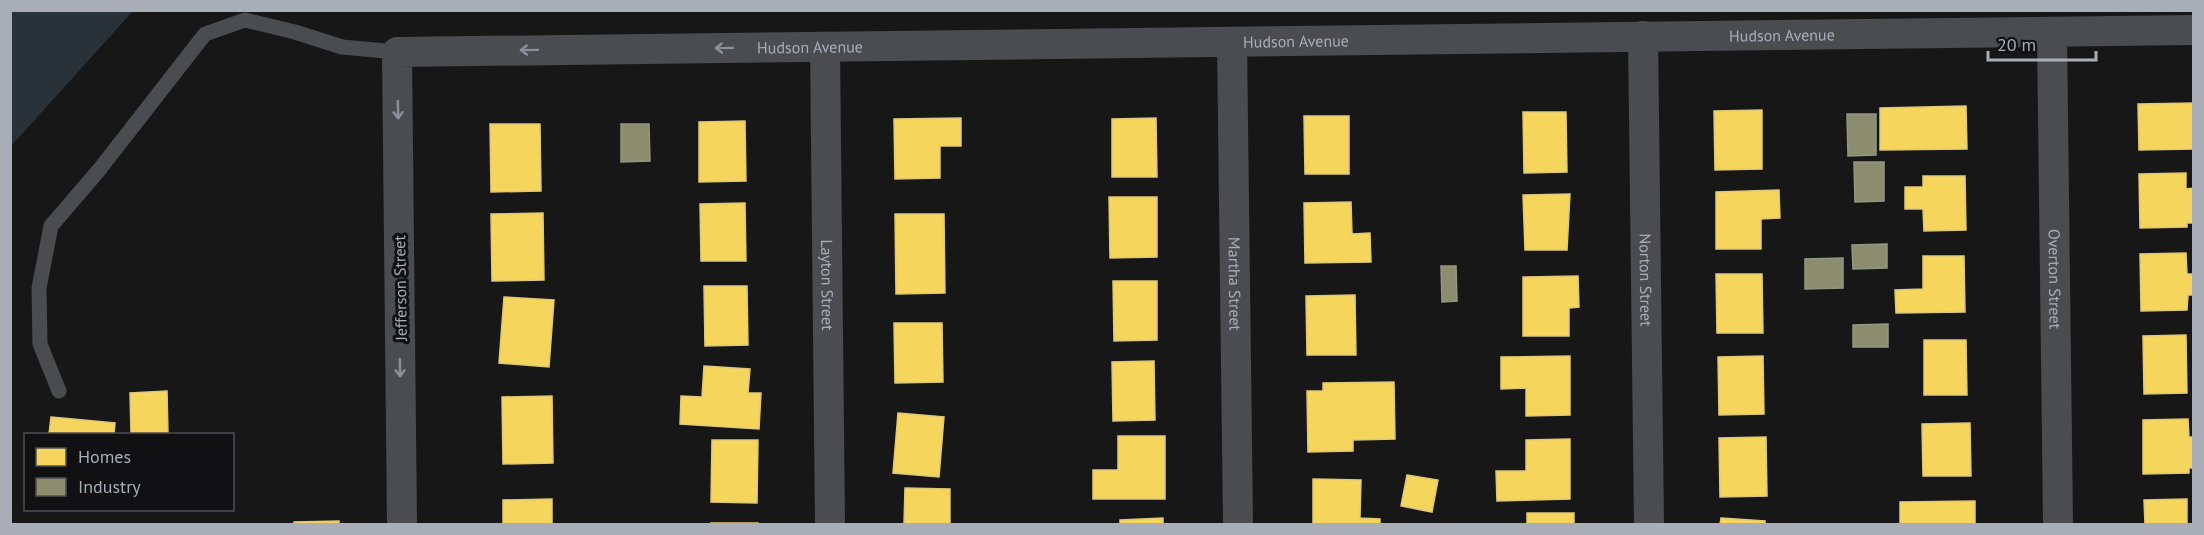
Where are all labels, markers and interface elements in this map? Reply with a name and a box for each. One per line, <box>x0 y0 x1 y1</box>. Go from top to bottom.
street label: Hudson Avenue <box>1729 24 1835 46</box>
scale bar <box>1988 24 2096 62</box>
street label: Hudson Avenue <box>1243 30 1349 52</box>
text: 20 m <box>1997 33 2036 56</box>
street label: Hudson Avenue <box>757 36 863 58</box>
one-way arrow <box>715 42 735 54</box>
one-way arrow <box>520 44 540 56</box>
one-way arrow <box>392 100 404 120</box>
street label: Overton Street <box>2044 229 2066 330</box>
street label: Norton Street <box>1635 233 1657 327</box>
street label: Jefferson Street <box>389 234 411 342</box>
street label: Martha Street <box>1224 237 1246 332</box>
street label: Layton Street <box>817 239 838 331</box>
one-way arrow <box>394 358 406 378</box>
legend <box>24 433 234 511</box>
text: Homes <box>78 445 131 468</box>
text: Industry <box>78 475 141 498</box>

